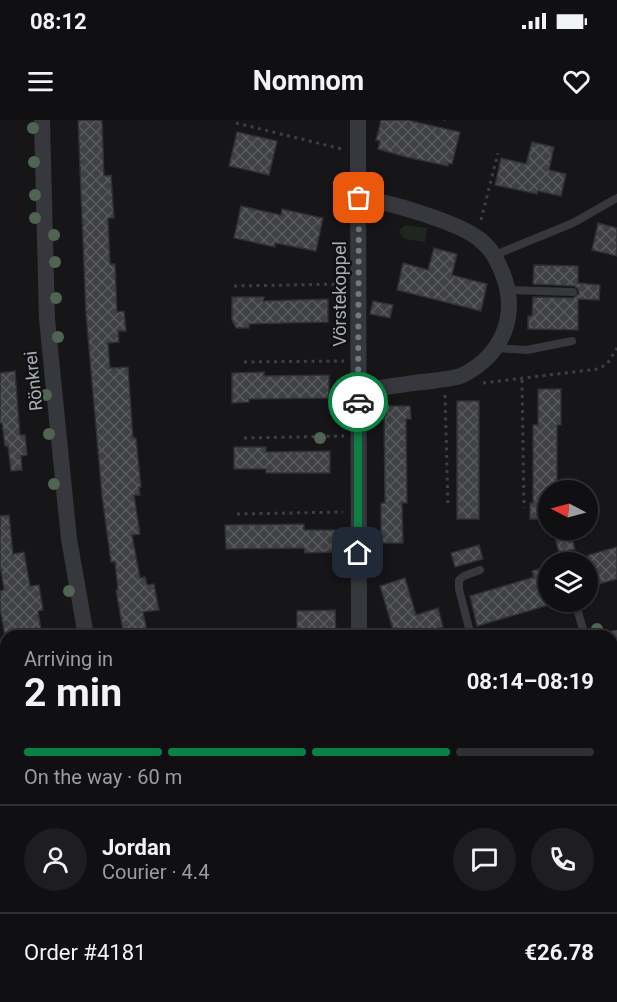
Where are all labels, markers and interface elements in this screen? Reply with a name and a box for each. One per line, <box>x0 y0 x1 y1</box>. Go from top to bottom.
text: 08:12 <box>30 9 87 34</box>
icon: menu <box>24 65 57 98</box>
text: Nomnom <box>253 65 364 97</box>
icon: heart <box>560 65 593 98</box>
pin <box>333 172 384 223</box>
icon: bag <box>342 181 375 214</box>
street label: Vörstekoppel <box>329 241 350 347</box>
street label: Rönkrei <box>19 350 47 412</box>
courier <box>328 372 388 432</box>
icon: car <box>342 386 375 419</box>
north arrow <box>538 480 598 540</box>
map controls <box>538 480 598 612</box>
pin <box>332 527 383 578</box>
icon: home <box>341 536 374 569</box>
button: layers <box>538 552 598 612</box>
text: Arriving in <box>24 647 113 671</box>
text: 08:14–08:19 <box>467 669 594 694</box>
text: 2 min <box>24 670 122 716</box>
text: On the way · 60 m <box>24 765 182 789</box>
button: person <box>24 828 87 891</box>
button: chat <box>453 828 516 891</box>
button: phone <box>531 828 594 891</box>
text: Jordan <box>102 835 171 860</box>
text: Courier · 4.4 <box>102 860 209 884</box>
text: Order #4181 <box>24 940 146 965</box>
text: €26.78 <box>525 940 594 965</box>

